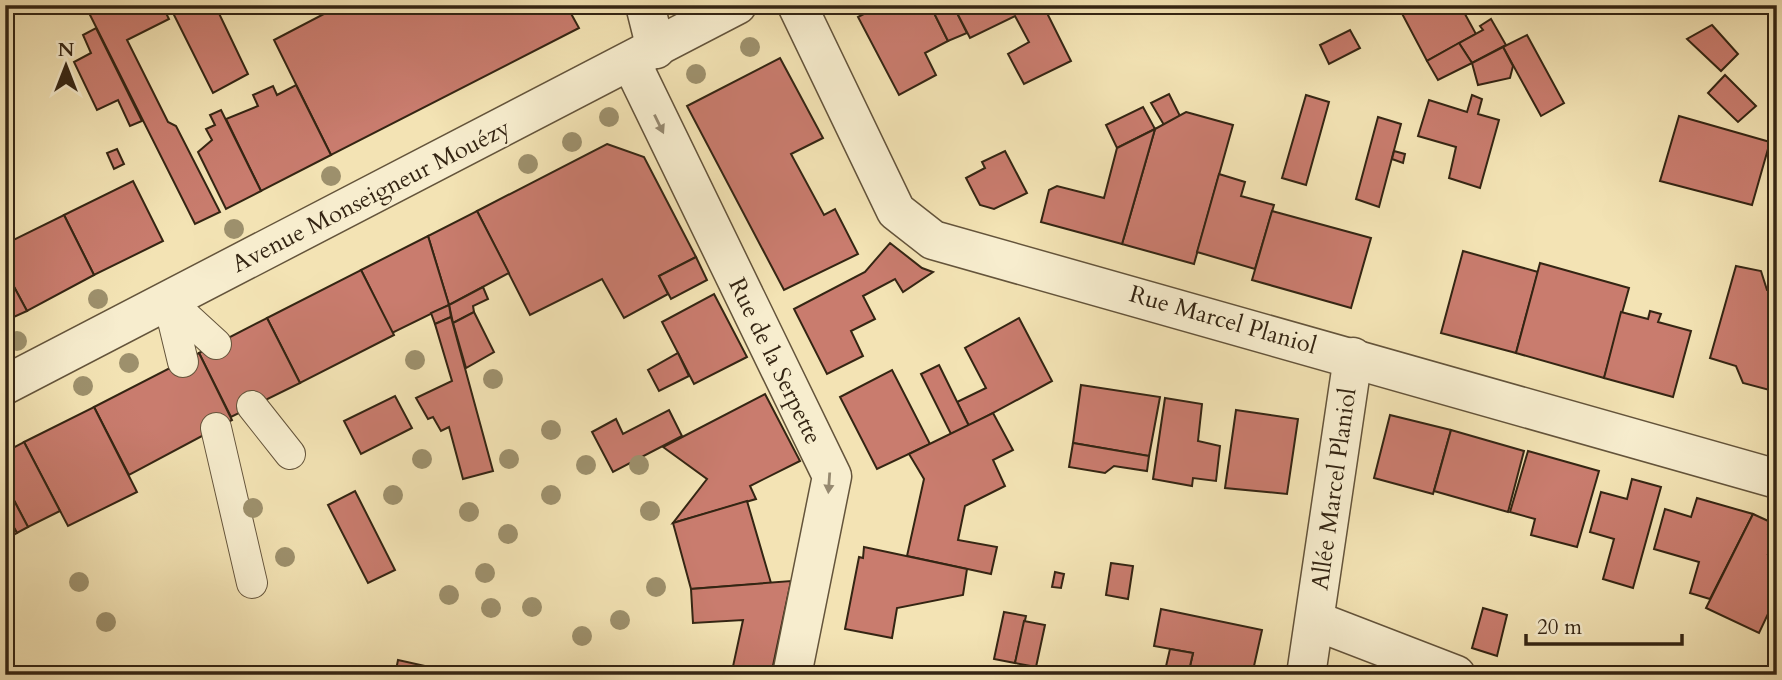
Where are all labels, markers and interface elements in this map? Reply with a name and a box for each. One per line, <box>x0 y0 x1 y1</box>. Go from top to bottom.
north arrow <box>32 32 102 102</box>
text: N <box>58 37 75 63</box>
street label: Avenue Monseigneur Mouézy <box>226 111 516 281</box>
one-way arrow <box>653 114 665 134</box>
street label: Rue de la Serpette <box>720 272 830 450</box>
street label: Rue Marcel Planiol <box>1125 277 1321 363</box>
street label: Allée Marcel Planiol <box>1303 386 1365 592</box>
one-way arrow <box>823 472 834 494</box>
scale bar <box>1526 603 1682 647</box>
text: 20 m <box>1537 613 1582 642</box>

